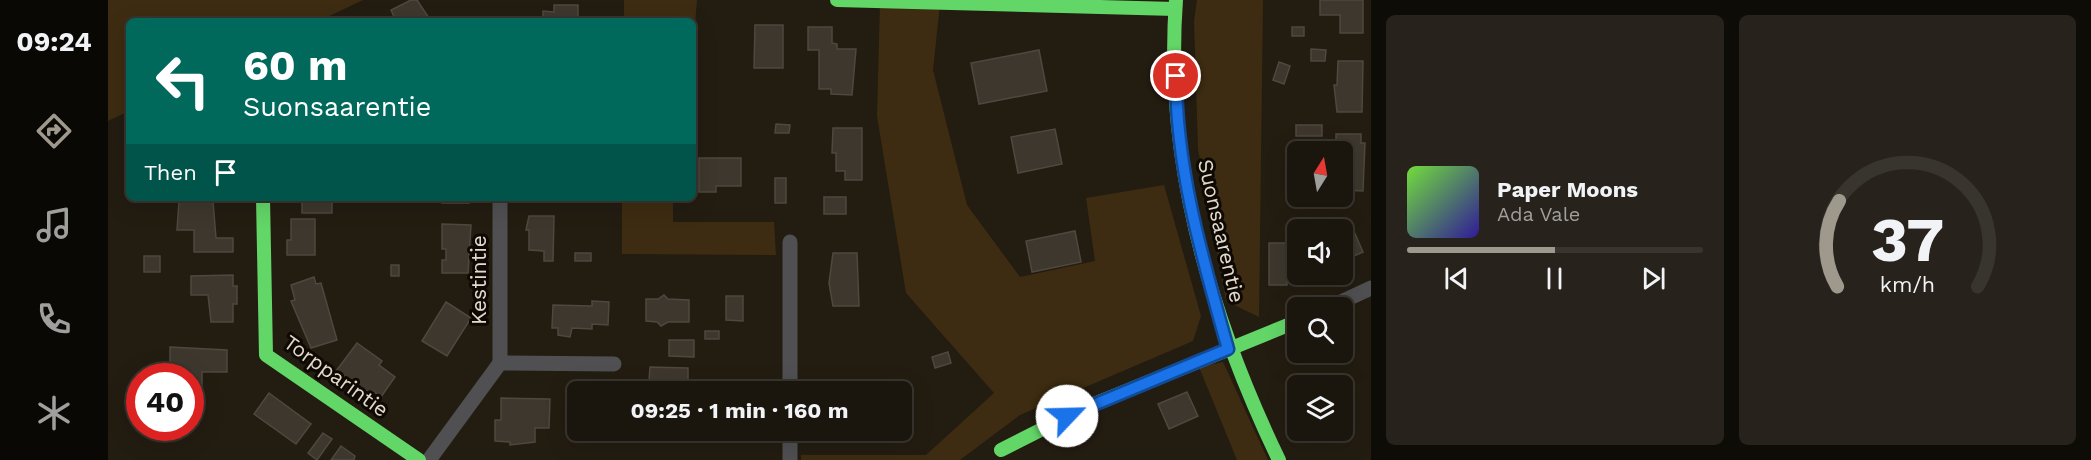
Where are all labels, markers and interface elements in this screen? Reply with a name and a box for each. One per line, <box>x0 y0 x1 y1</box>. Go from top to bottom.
text: 09:24 <box>16 26 92 58</box>
text: 60 m <box>243 41 347 90</box>
icon: left <box>144 42 222 120</box>
pin <box>1150 50 1201 101</box>
icon: arrive <box>1159 59 1192 92</box>
text: Suonsaarentie <box>243 91 431 123</box>
icon: directions <box>33 110 75 152</box>
north arrow <box>1287 141 1353 207</box>
map controls <box>1287 141 1353 441</box>
icon: arrive <box>209 156 242 189</box>
street label: Suonsaarentie <box>1193 157 1250 305</box>
text: Then <box>144 160 197 185</box>
text: Paper Moons <box>1497 177 1638 202</box>
text: Ada Vale <box>1497 202 1580 226</box>
text: 37 <box>1871 203 1944 276</box>
icon: music <box>33 204 75 246</box>
button: sound <box>1287 219 1353 285</box>
street label: Kestintie <box>466 235 491 325</box>
icon: previous <box>1440 262 1473 295</box>
icon: pause <box>1538 262 1571 295</box>
icon: next <box>1637 262 1670 295</box>
text: km/h <box>1880 272 1935 297</box>
button: search <box>1287 297 1353 363</box>
icon: phone <box>33 298 75 340</box>
street label: Torpparintie <box>279 329 394 422</box>
speed limit sign: 40 <box>126 363 204 441</box>
button: layers <box>1287 375 1353 441</box>
position arrow <box>1035 384 1099 448</box>
icon: climate <box>33 392 75 434</box>
text: 09:25 · 1 min · 160 m <box>631 398 848 423</box>

